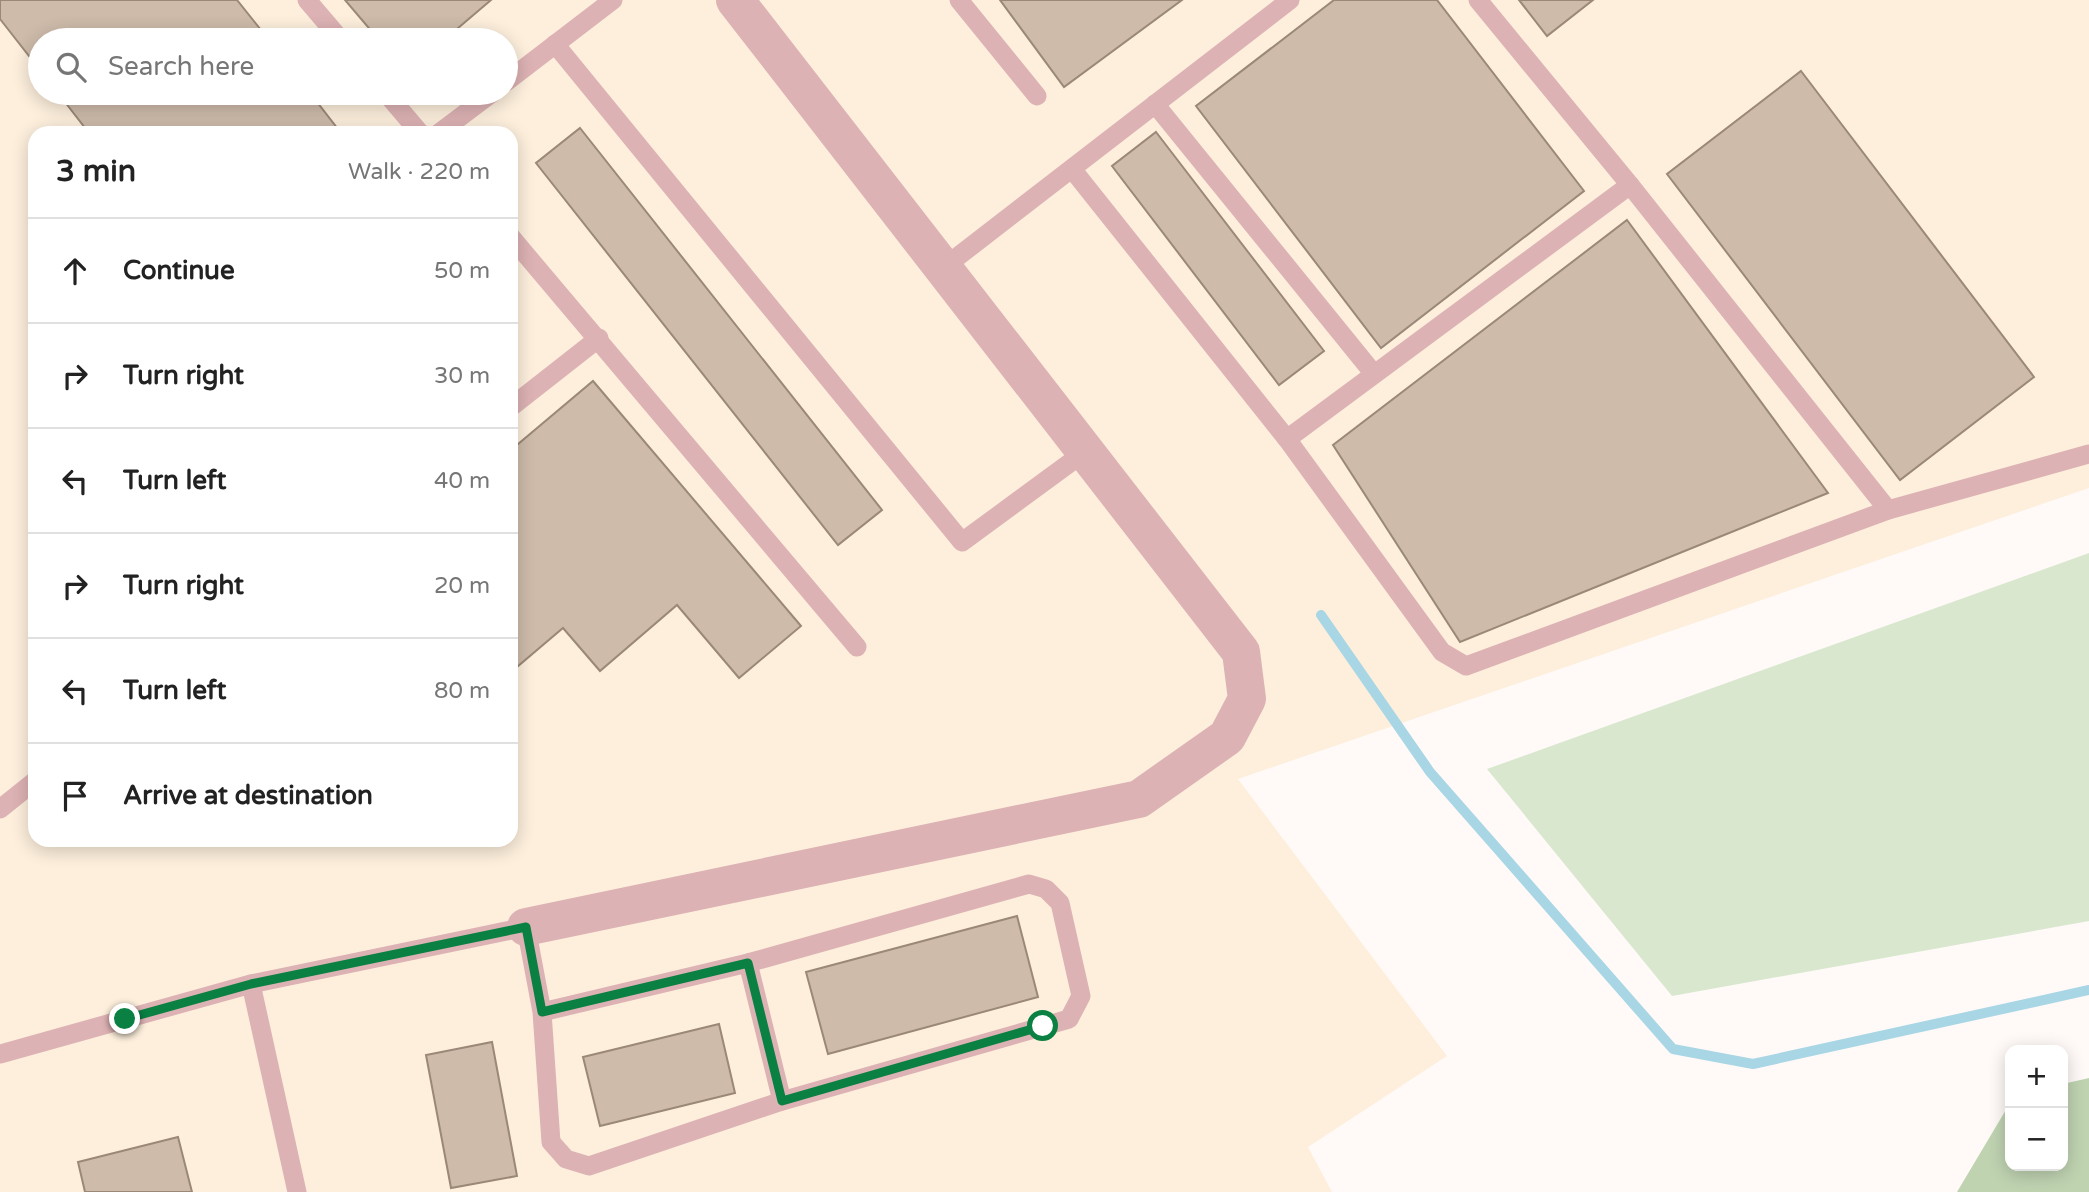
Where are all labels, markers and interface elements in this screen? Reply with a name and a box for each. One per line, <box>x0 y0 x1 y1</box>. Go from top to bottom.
search box <box>28 28 518 105</box>
icon: search <box>52 48 90 86</box>
text: Search here <box>108 51 254 82</box>
text: 3 min <box>56 153 136 190</box>
text: Walk · 220 m <box>348 158 490 186</box>
icon: ahead <box>56 252 94 290</box>
text: Continue <box>123 255 235 286</box>
text: 50 m <box>434 257 490 285</box>
icon: right <box>56 357 94 395</box>
text: Turn right <box>123 360 244 391</box>
text: 30 m <box>434 362 490 390</box>
icon: left <box>56 462 94 500</box>
text: Turn left <box>123 465 226 496</box>
text: 40 m <box>434 467 490 495</box>
icon: right <box>56 567 94 605</box>
text: Turn right <box>123 570 244 601</box>
text: 20 m <box>434 572 490 600</box>
icon: left <box>56 672 94 710</box>
text: Turn left <box>123 675 226 706</box>
text: 80 m <box>434 677 490 705</box>
icon: arrive <box>56 777 94 815</box>
text: Arrive at destination <box>123 780 373 811</box>
route end <box>109 1003 140 1034</box>
route start <box>1027 1010 1058 1041</box>
map controls <box>2005 1045 2068 1171</box>
button: + <box>2005 1045 2068 1108</box>
button: − <box>2005 1108 2068 1171</box>

